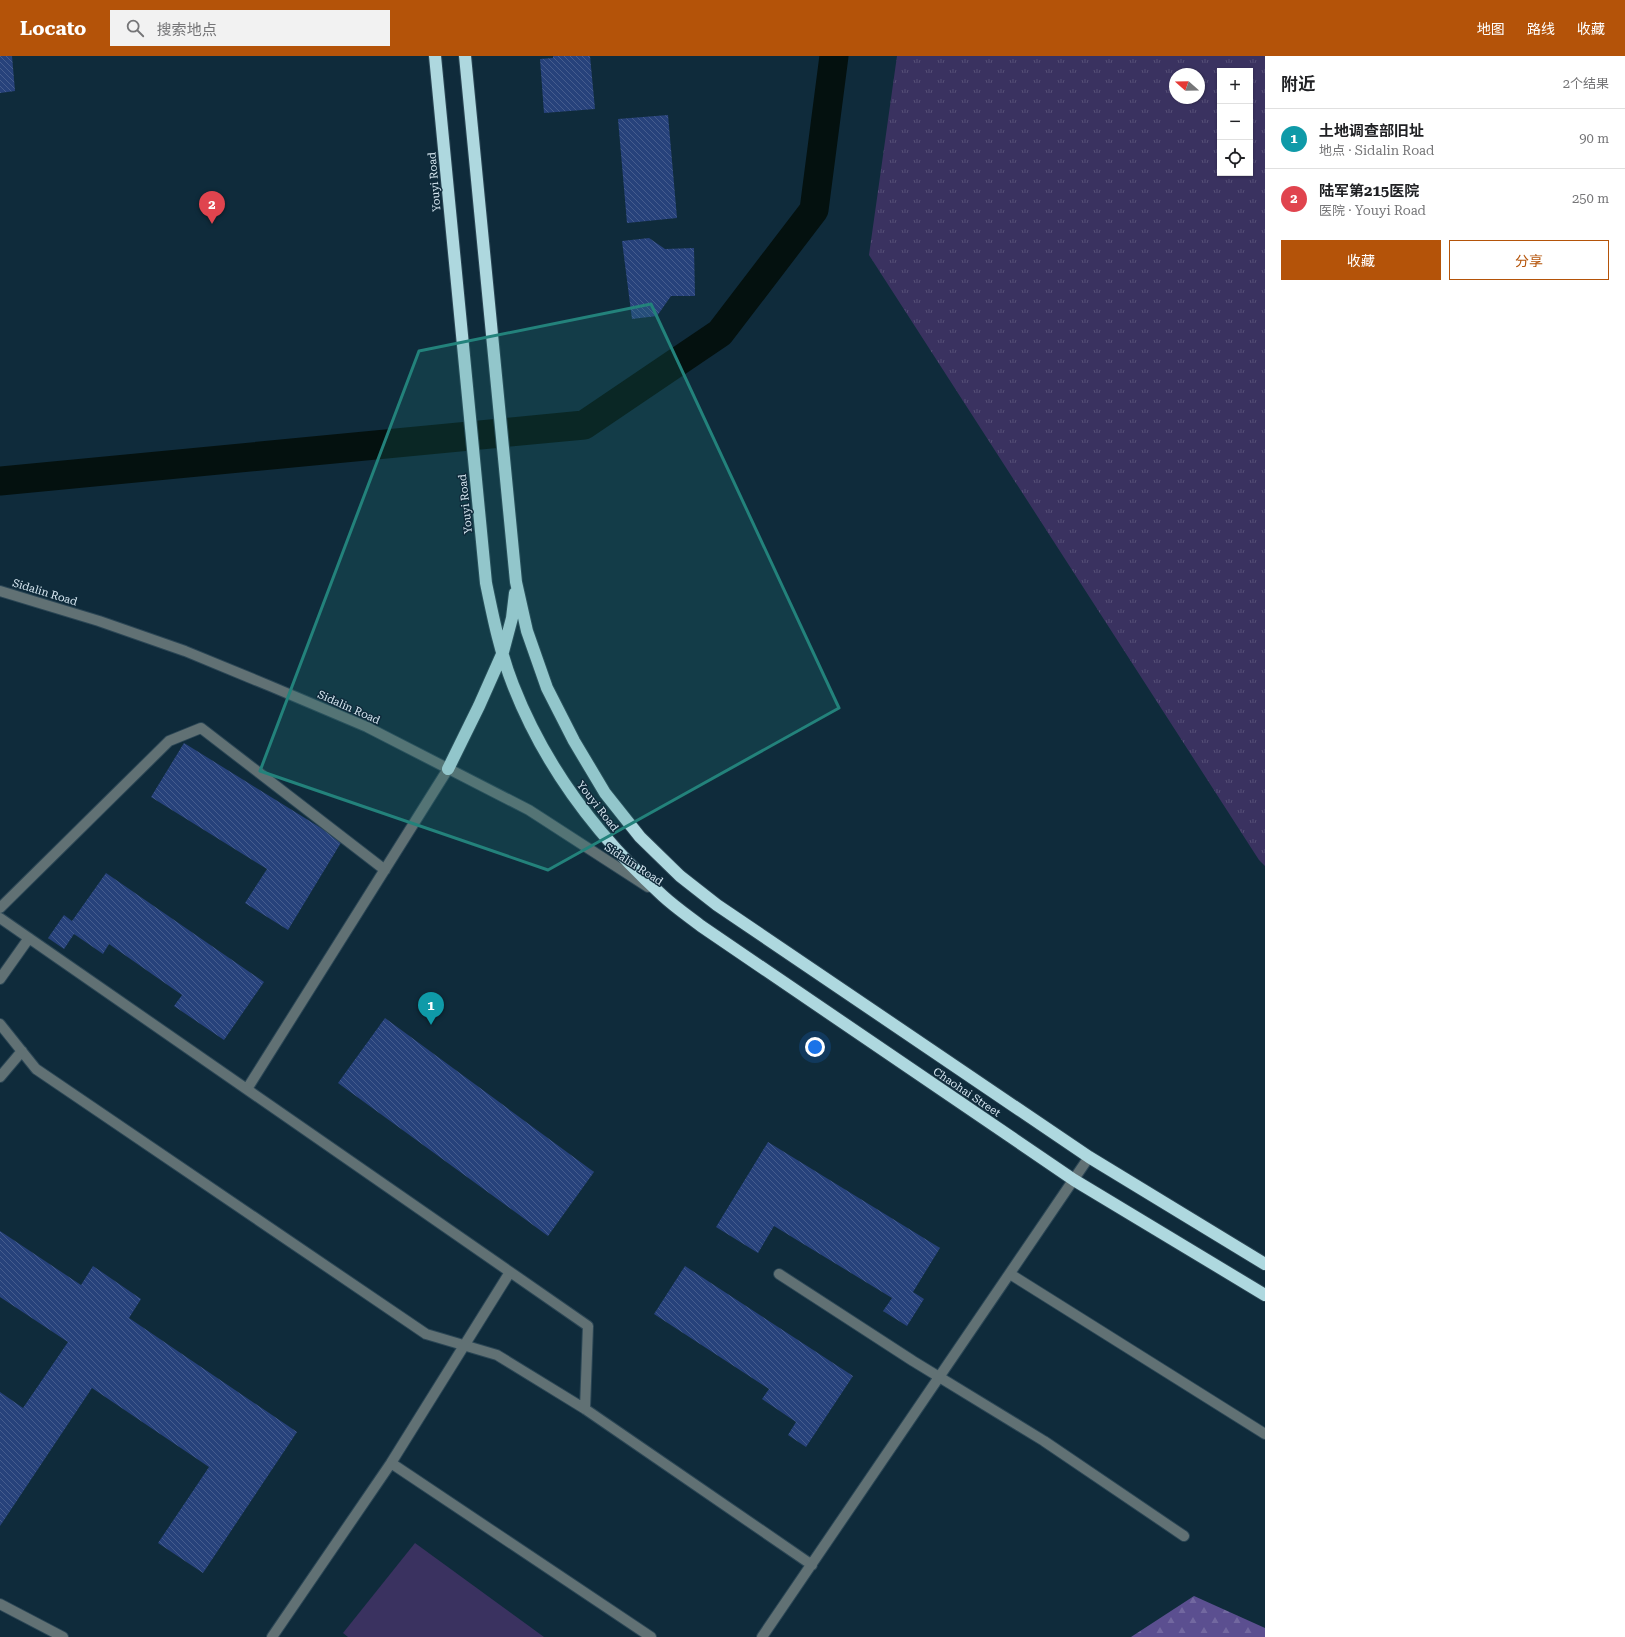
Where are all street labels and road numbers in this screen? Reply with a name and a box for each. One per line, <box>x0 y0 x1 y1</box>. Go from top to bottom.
street label: Youyi Road <box>425 151 444 212</box>
street label: Youyi Road <box>456 473 475 535</box>
street label: Sidalin Road <box>11 576 79 609</box>
street label: Sidalin Road <box>315 688 382 727</box>
street label: Youyi Road <box>574 779 621 834</box>
street label: Sidalin Road <box>602 841 665 888</box>
street label: Chaohai Street <box>931 1065 1003 1120</box>

